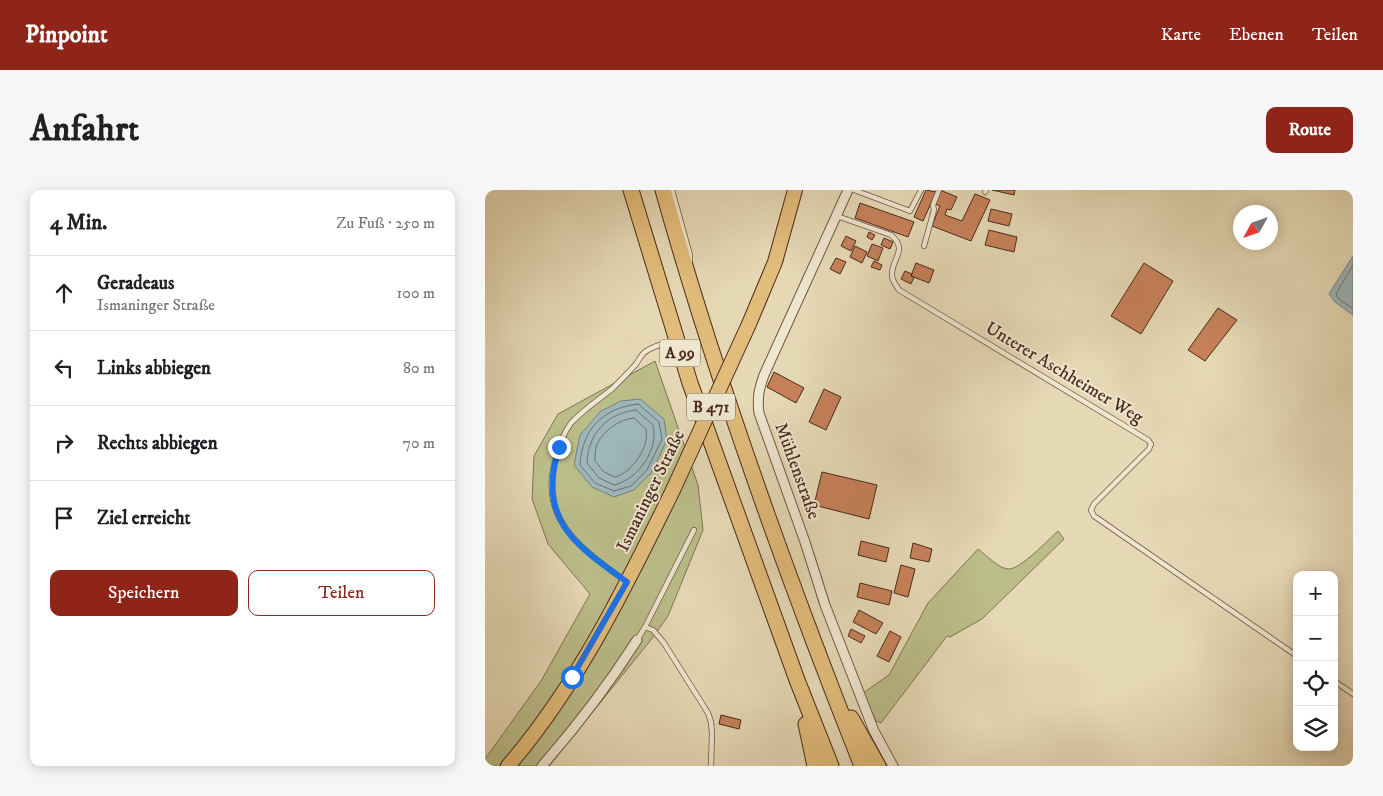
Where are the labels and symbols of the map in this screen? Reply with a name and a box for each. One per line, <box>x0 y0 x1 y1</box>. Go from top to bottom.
north arrow <box>1233 205 1278 250</box>
street label: Unterer Aschheimer Weg <box>981 317 1147 429</box>
road number: A 99 <box>660 340 700 367</box>
road number: B 471 <box>687 393 735 420</box>
street label: Mühlenstraße <box>769 420 825 522</box>
street label: Ismaninger Straße <box>612 427 690 555</box>
route end <box>548 436 571 459</box>
route start <box>561 666 584 689</box>

